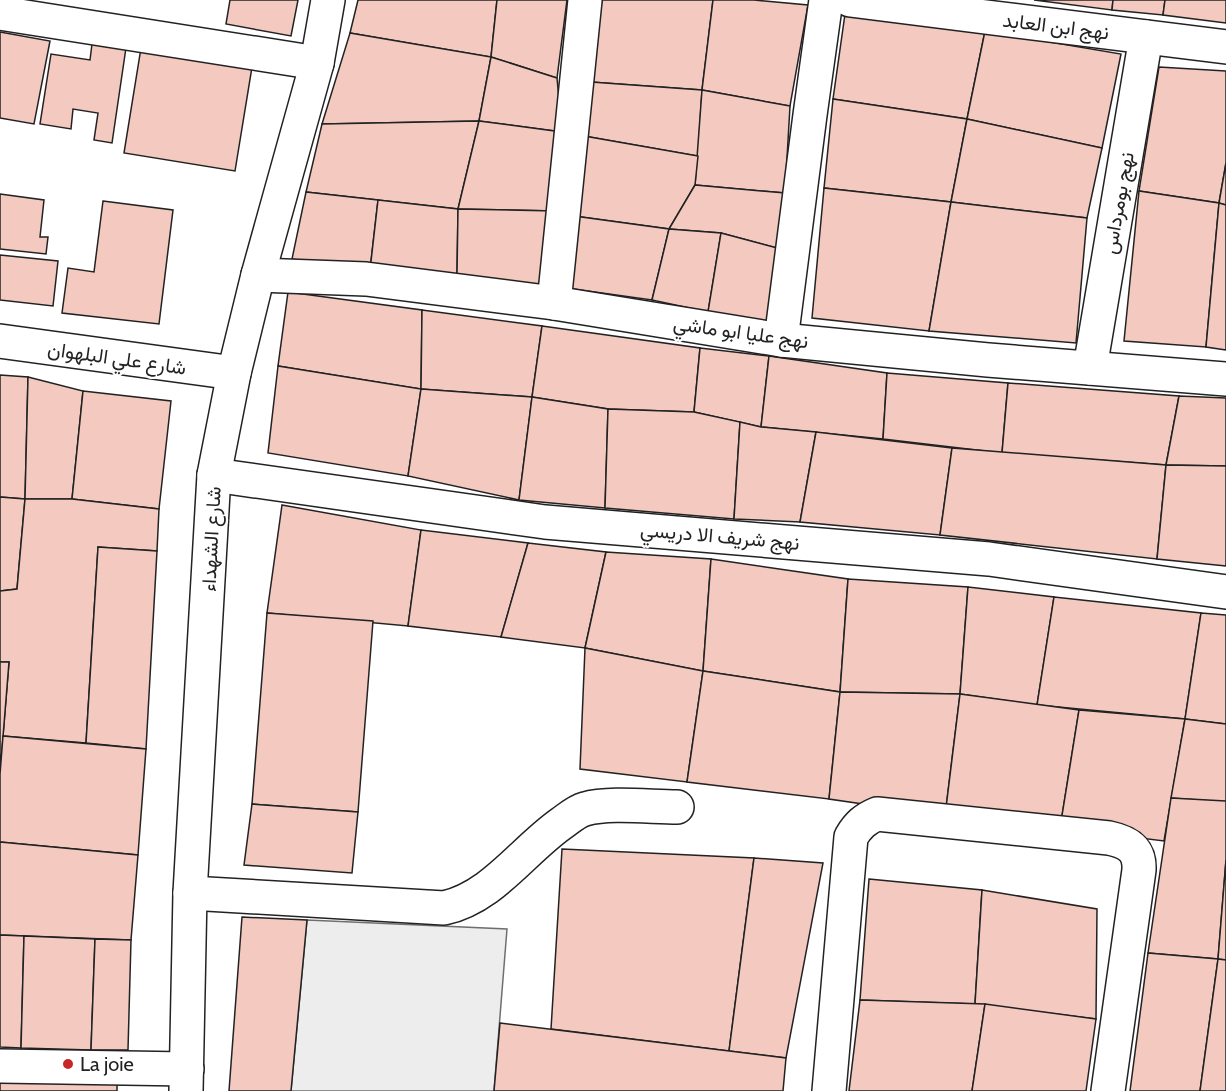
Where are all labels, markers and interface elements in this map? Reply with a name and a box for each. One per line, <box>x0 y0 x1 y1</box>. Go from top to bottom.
street label: نهج ابن العابد <box>1001 8 1111 46</box>
street label: نهج بومرداس <box>1097 150 1141 256</box>
street label: نهج عليا ابو ماشي <box>671 311 810 358</box>
street label: شارع علي البلهوان <box>45 336 188 385</box>
street label: شارع الشهداء <box>196 486 228 592</box>
street label: نهج شريف الا دريسي <box>639 517 801 560</box>
place label: La joie <box>80 1052 134 1076</box>
marker: La joie <box>61 1057 75 1071</box>

